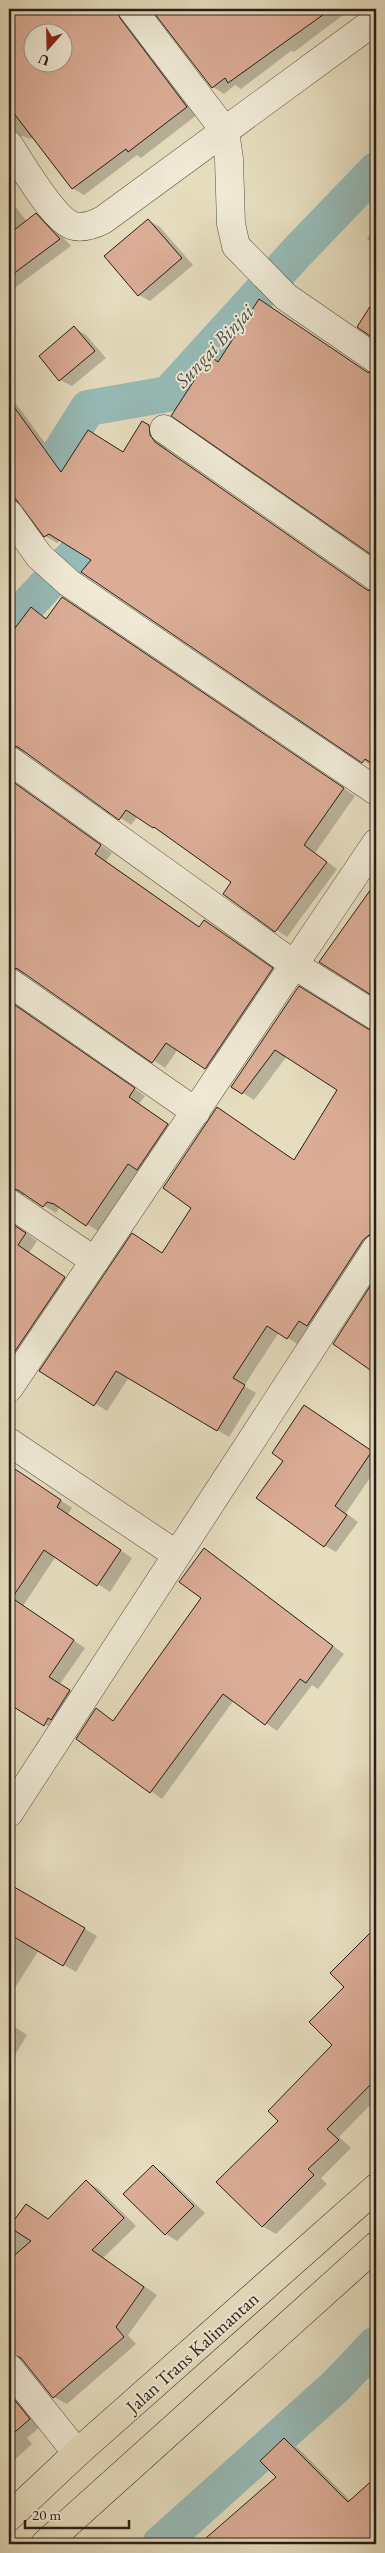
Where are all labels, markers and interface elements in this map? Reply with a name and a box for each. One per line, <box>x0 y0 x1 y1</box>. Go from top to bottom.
north arrow <box>22 22 72 72</box>
text: U <box>35 50 52 70</box>
water label: Sungai Binjai <box>168 298 260 394</box>
street label: Jalan Trans Kalimantan <box>119 2286 264 2420</box>
scale bar <box>25 2498 129 2530</box>
text: 20 m <box>32 2505 61 2524</box>

